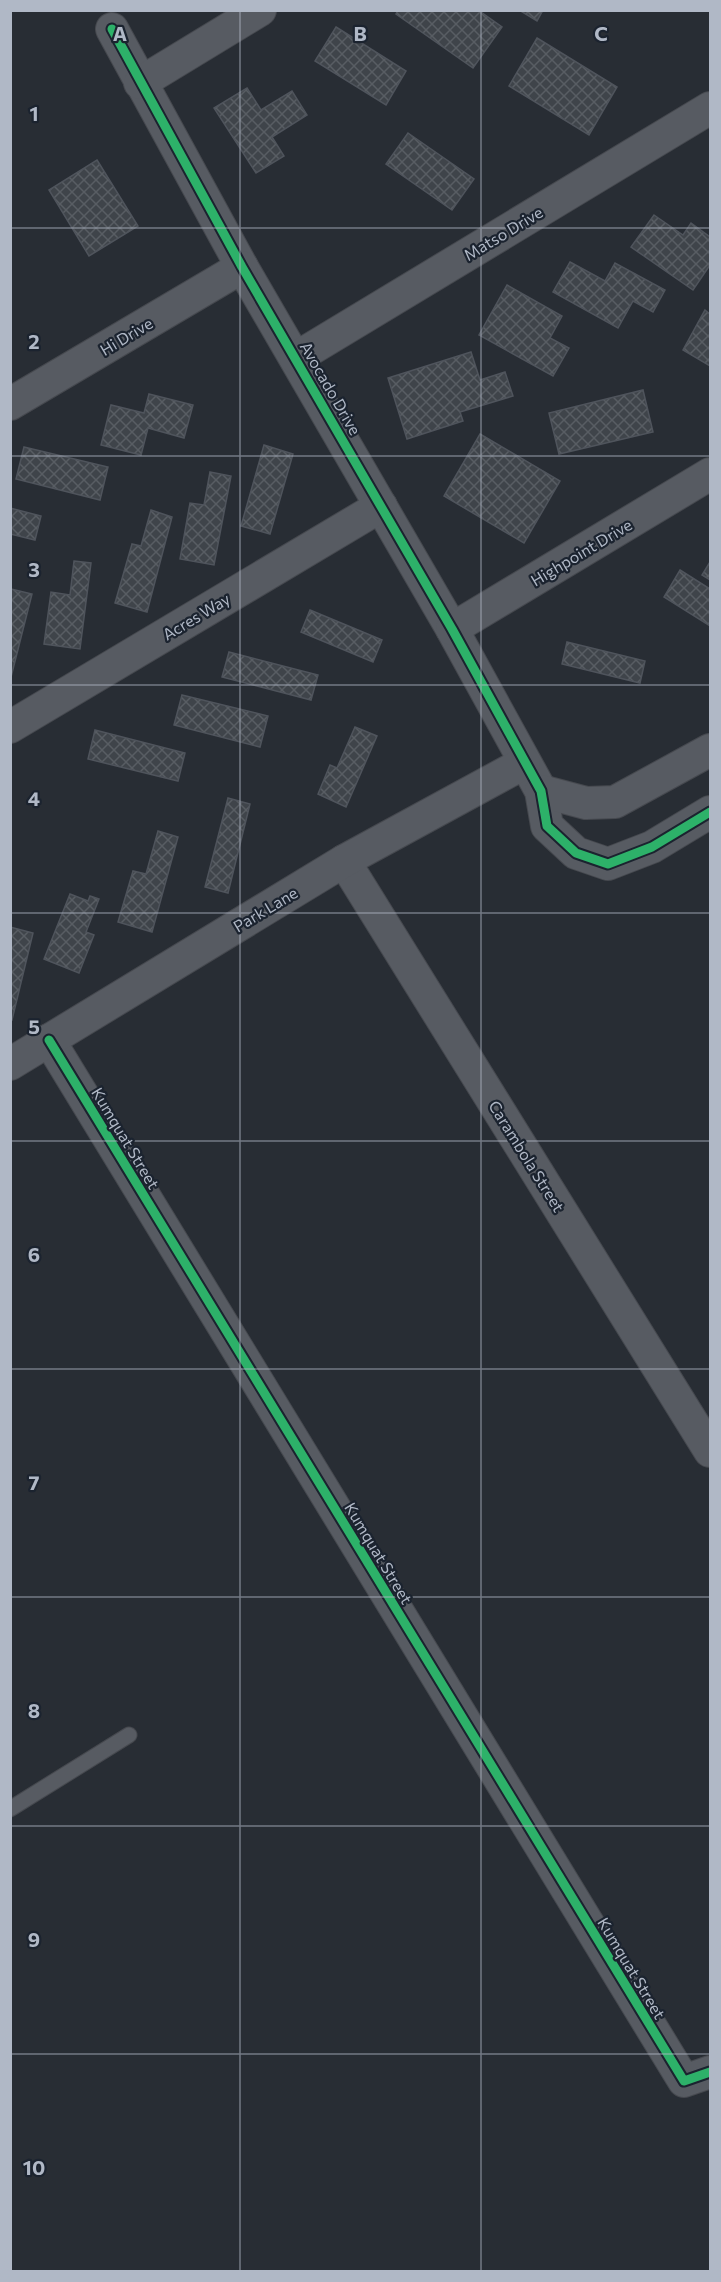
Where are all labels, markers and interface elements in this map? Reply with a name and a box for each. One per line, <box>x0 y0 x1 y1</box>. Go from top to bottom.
text: A <box>113 21 127 45</box>
text: B <box>353 21 367 45</box>
text: C <box>594 21 608 45</box>
text: 1 <box>29 101 39 125</box>
street label: Matso Drive <box>460 202 546 264</box>
street label: Hi Drive <box>96 313 156 359</box>
text: 2 <box>28 329 40 353</box>
street label: Avocado Drive <box>297 338 365 438</box>
street label: Highpoint Drive <box>527 514 635 590</box>
text: 3 <box>28 557 40 581</box>
street label: Acres Way <box>159 588 233 644</box>
text: 4 <box>28 786 40 810</box>
street label: Park Lane <box>229 882 301 936</box>
text: 5 <box>28 1014 40 1038</box>
street label: Kumquat Street <box>88 1084 164 1193</box>
street label: Carambola Street <box>485 1097 569 1216</box>
text: 6 <box>28 1242 40 1266</box>
text: 7 <box>29 1470 40 1494</box>
street label: Kumquat Street <box>341 1499 417 1608</box>
text: 8 <box>28 1698 40 1722</box>
street label: Kumquat Street <box>594 1914 670 2023</box>
text: 9 <box>28 1927 40 1951</box>
text: 10 <box>23 2155 45 2179</box>

